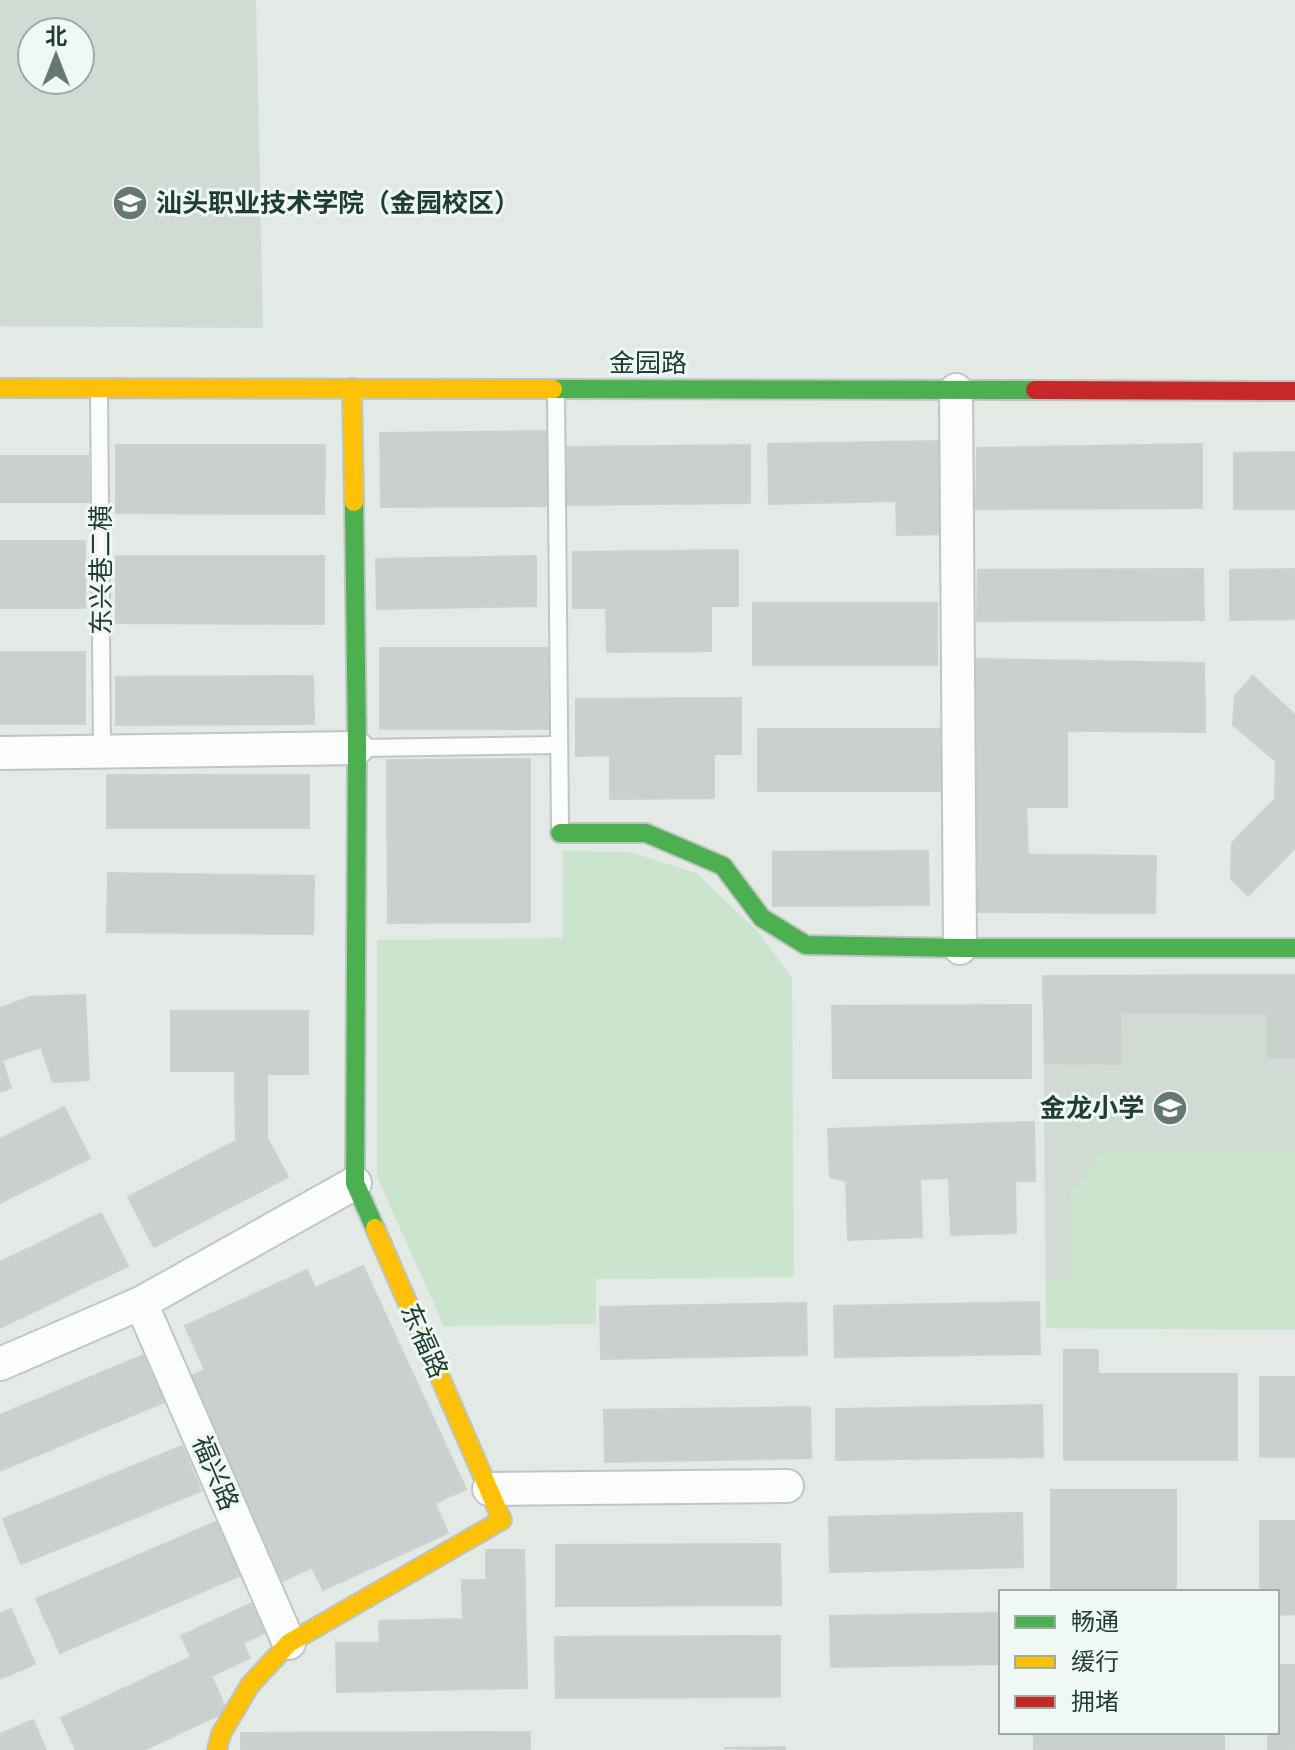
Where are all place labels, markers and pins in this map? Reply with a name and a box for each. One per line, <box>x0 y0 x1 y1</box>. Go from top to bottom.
school or university icon: 汕头职业技术学院（金园校区） <box>111 184 149 222</box>
place label: 汕头职业技术学院（金园校区） <box>156 188 520 219</box>
school or university icon: 金龙小学 <box>1151 1089 1189 1127</box>
place label: 金龙小学 <box>1040 1093 1144 1124</box>

